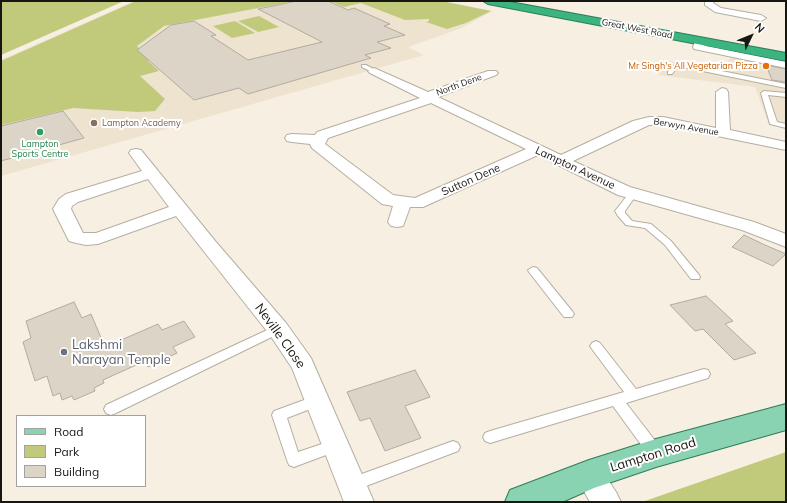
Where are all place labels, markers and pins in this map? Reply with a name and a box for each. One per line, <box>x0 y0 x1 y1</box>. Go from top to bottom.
place label: Mr Singh's All Vegetarian Pizza <box>628 61 758 71</box>
marker: Mr Singh's All Vegetarian Pizza <box>761 61 771 71</box>
marker: Lampton Academy <box>89 118 99 128</box>
place label: Lampton Academy <box>102 118 181 128</box>
marker: Lampton Sports Centre <box>35 127 45 137</box>
place label: Lampton Sports Centre <box>12 139 68 160</box>
place label: Lakshmi Narayan Temple <box>72 337 171 368</box>
marker: Lakshmi Narayan Temple <box>59 347 69 357</box>

